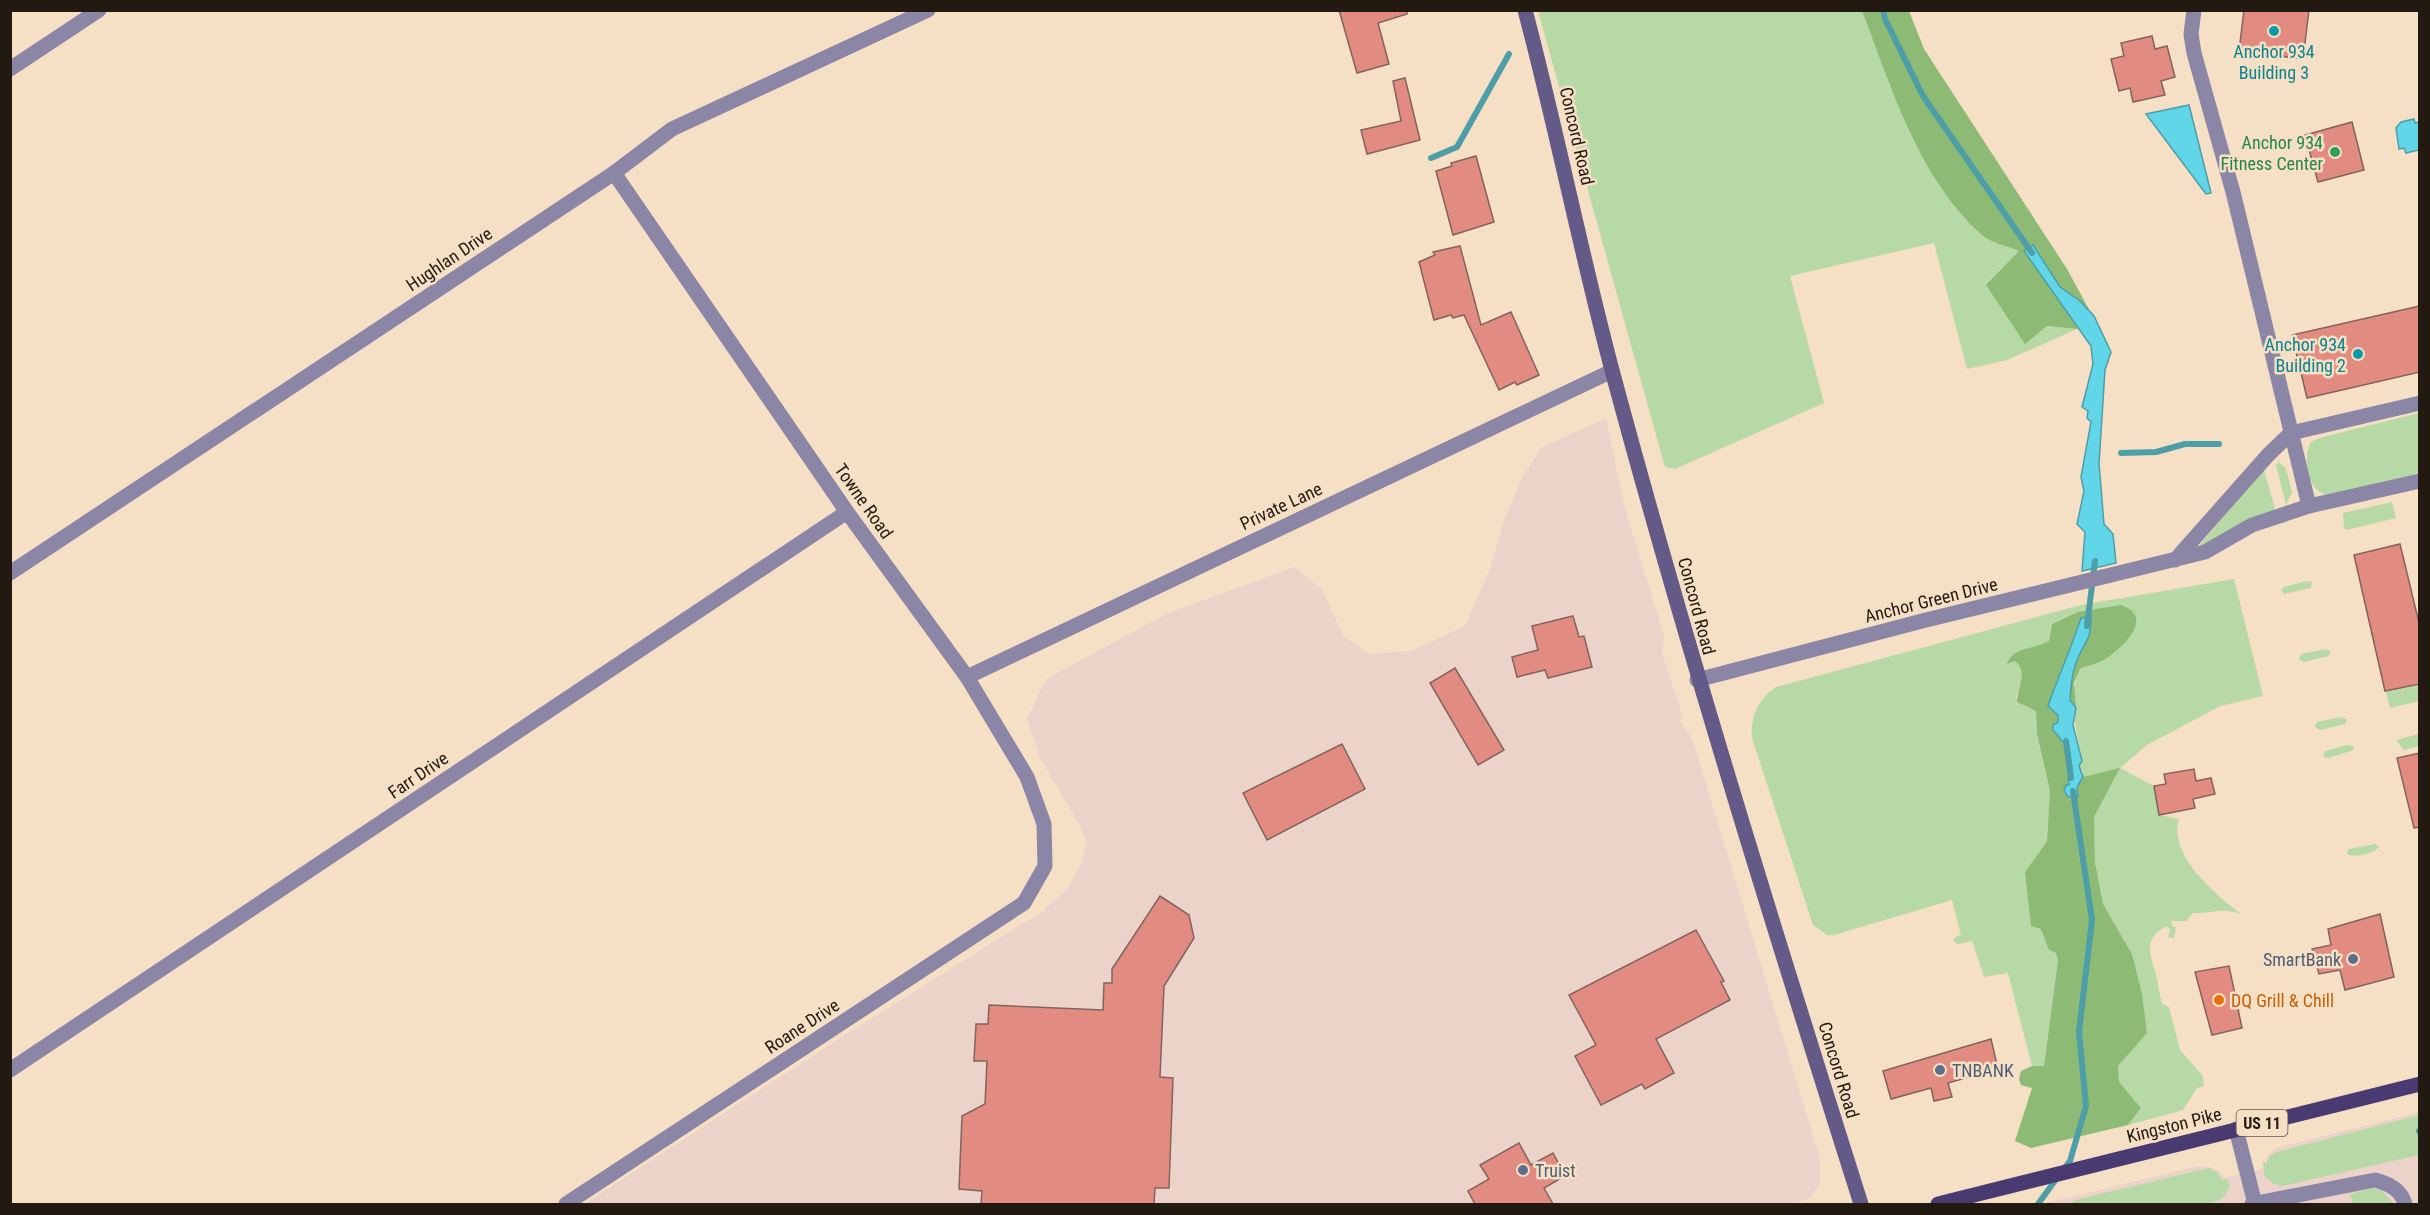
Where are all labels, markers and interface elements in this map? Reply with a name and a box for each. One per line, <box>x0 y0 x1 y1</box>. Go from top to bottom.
marker: Anchor 934 Building 3 <box>2267 24 2281 38</box>
place label: Anchor 934 Building 3 <box>2233 41 2315 83</box>
street label: Concord Road <box>1556 85 1598 187</box>
place label: Anchor 934 Fitness Center <box>2221 132 2324 174</box>
marker: Anchor 934 Fitness Center <box>2328 145 2342 159</box>
street label: Hughlan Drive <box>402 223 496 295</box>
place label: Anchor 934 Building 2 <box>2265 334 2346 376</box>
marker: Anchor 934 Building 2 <box>2351 347 2365 361</box>
street label: Towne Road <box>831 459 897 543</box>
street label: Private Lane <box>1237 478 1325 534</box>
street label: Concord Road <box>1674 555 1720 657</box>
street label: Anchor Green Drive <box>1862 573 2000 627</box>
street label: Farr Drive <box>384 747 452 803</box>
place label: SmartBank <box>2263 949 2341 970</box>
marker: SmartBank <box>2346 952 2360 966</box>
place label: DQ Grill & Chill <box>2231 990 2334 1011</box>
marker: DQ Grill & Chill <box>2212 993 2226 1007</box>
street label: Roane Drive <box>761 994 843 1058</box>
street label: Concord Road <box>1814 1019 1864 1121</box>
place label: TNBANK <box>1952 1060 2014 1081</box>
marker: TNBANK <box>1933 1063 1947 1077</box>
street label: Kingston Pike <box>2124 1103 2224 1147</box>
road number: US 11 <box>2236 1110 2288 1136</box>
place label: Truist <box>1535 1160 1576 1181</box>
marker: Truist <box>1516 1163 1530 1177</box>

